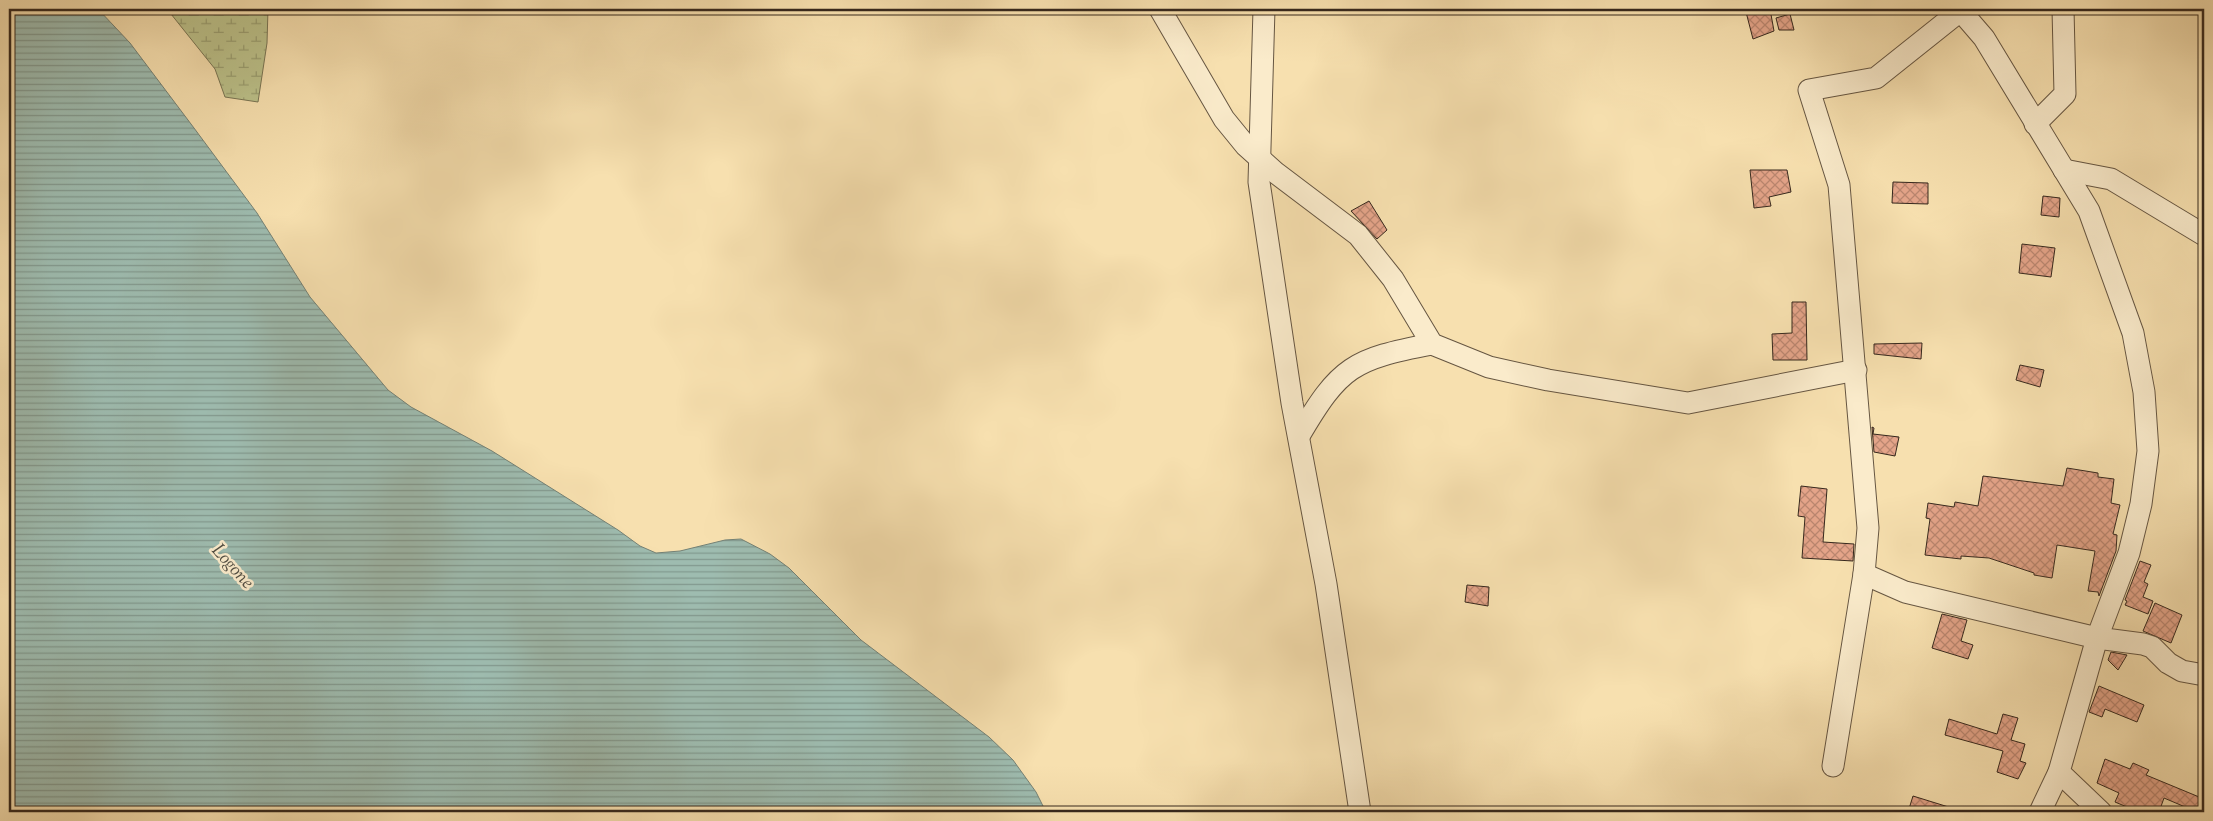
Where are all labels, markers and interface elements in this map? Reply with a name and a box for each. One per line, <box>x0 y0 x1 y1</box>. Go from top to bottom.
water label: Logone <box>204 538 260 596</box>

